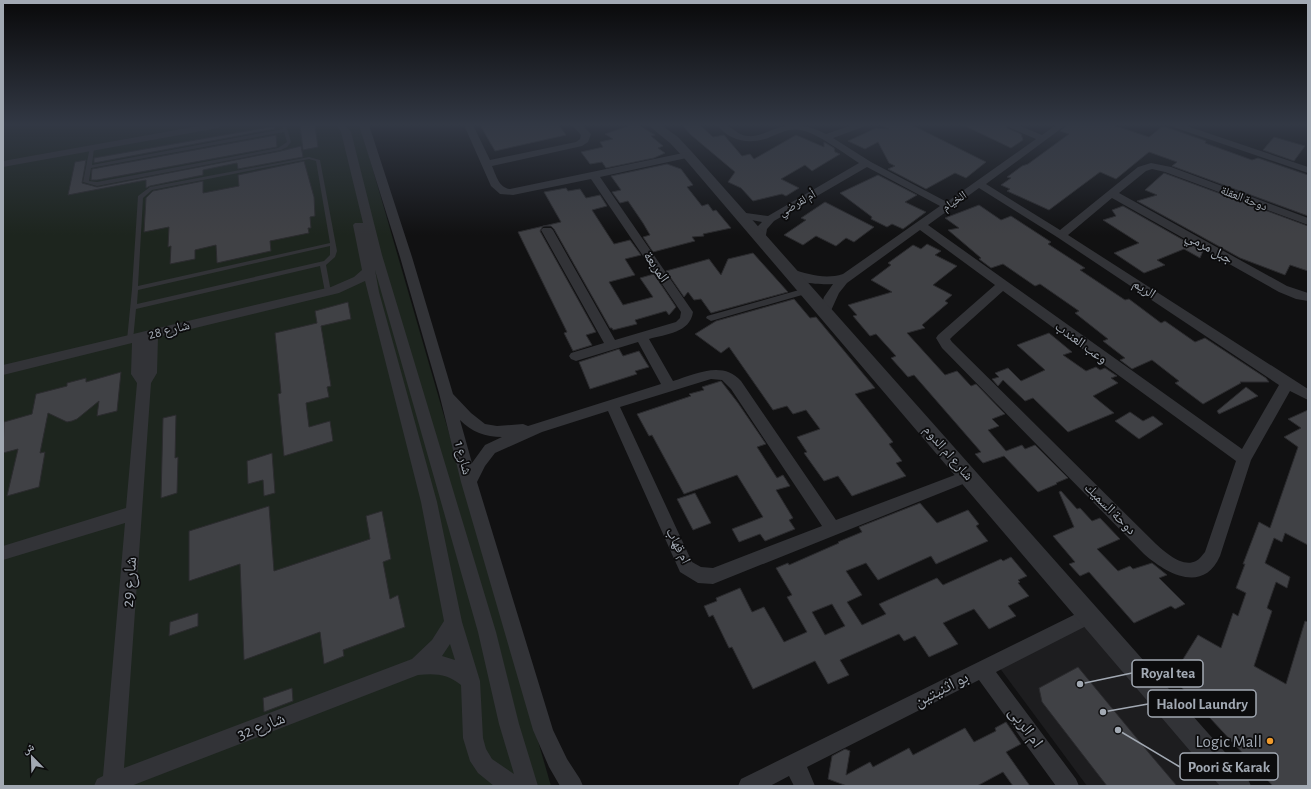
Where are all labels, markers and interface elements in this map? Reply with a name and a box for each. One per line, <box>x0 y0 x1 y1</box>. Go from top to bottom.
street label: دوحة العقلة <box>1219 184 1269 212</box>
street label: أم لقرضي <box>776 187 820 222</box>
street label: الخيام <box>940 189 970 215</box>
street label: جبل مرمي <box>1181 229 1235 270</box>
street label: المربعة <box>640 249 671 285</box>
street label: الريم <box>1129 277 1158 303</box>
street label: شارع 28 <box>147 318 192 344</box>
street label: وعب العندب <box>1052 319 1110 367</box>
street label: شارع ام الدوم <box>919 423 976 484</box>
street label: شارع 1 <box>450 440 474 477</box>
street label: دوحة السميك <box>1081 481 1139 538</box>
street label: ام قهاب <box>661 526 693 567</box>
street label: شارع 29 <box>119 556 142 608</box>
callout: Royal tea <box>1132 660 1203 687</box>
text: Royal tea <box>1141 666 1195 681</box>
street label: بو اثنيتين <box>911 668 972 712</box>
callout: Halool Laundry <box>1148 690 1256 717</box>
text: Halool Laundry <box>1156 697 1248 712</box>
street label: ام الربى <box>1003 703 1046 752</box>
street label: شارع 32 <box>235 709 288 746</box>
place label: Logic Mall <box>1196 733 1262 750</box>
marker: Logic Mall <box>1265 736 1275 746</box>
north arrow <box>12 737 52 777</box>
text: ش <box>21 741 37 757</box>
callout: Poori & Karak <box>1180 753 1278 780</box>
text: Poori & Karak <box>1188 760 1271 775</box>

